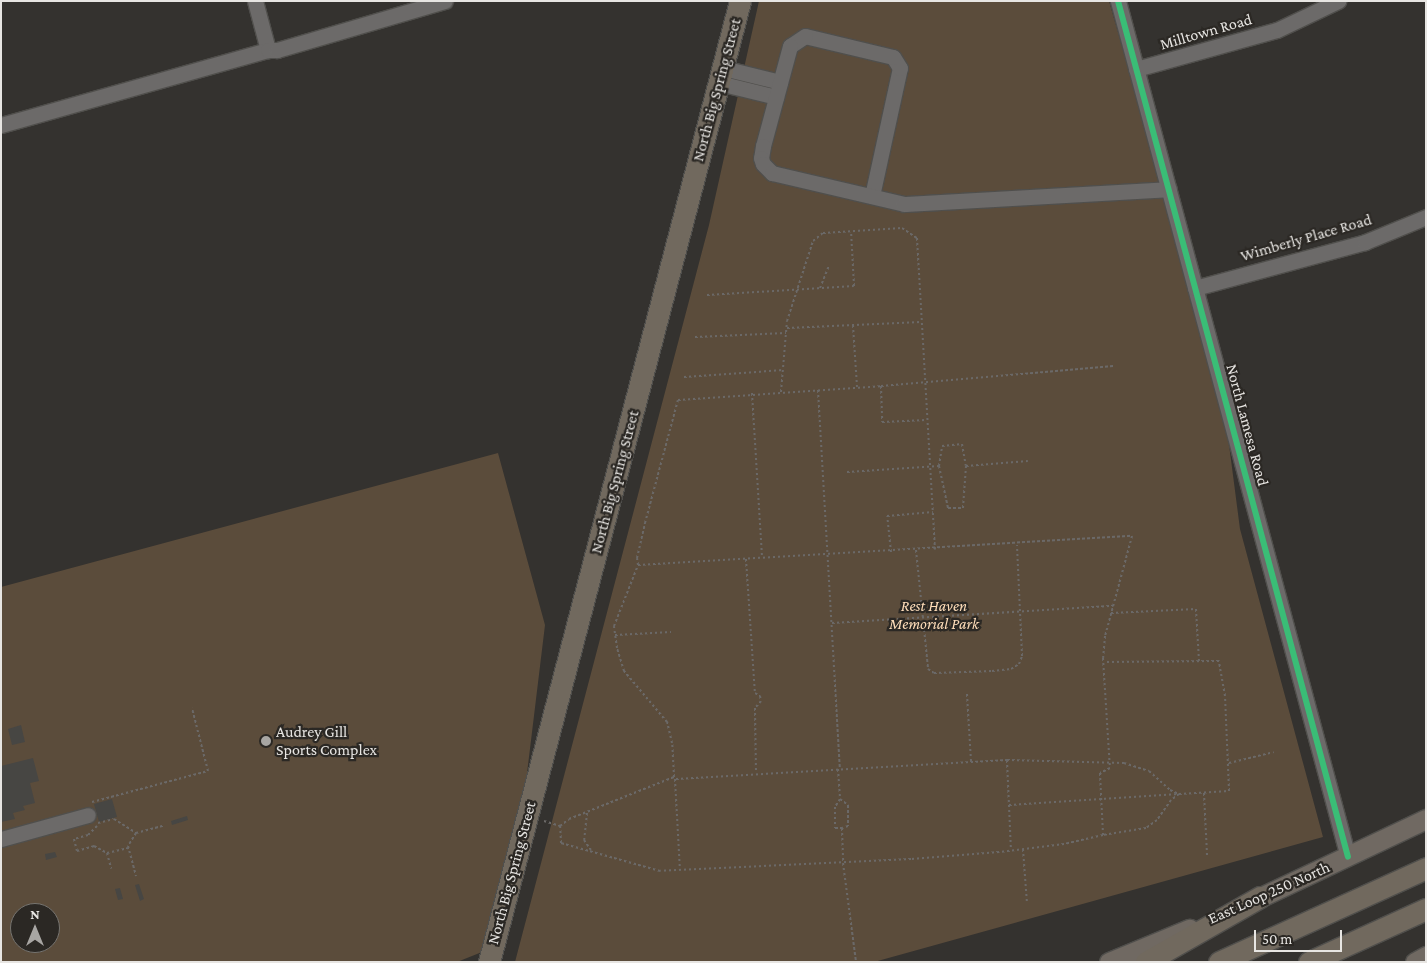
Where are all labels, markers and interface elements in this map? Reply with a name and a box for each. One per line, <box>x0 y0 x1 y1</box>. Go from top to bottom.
street label: Milltown Road <box>1158 10 1254 54</box>
street label: North Big Spring Street <box>689 16 745 164</box>
street label: Wimberly Place Road <box>1238 210 1374 266</box>
street label: North Lamesa Road <box>1222 362 1272 488</box>
street label: North Big Spring Street <box>587 408 643 556</box>
park label: Rest Haven Memorial Park <box>889 596 979 634</box>
place label: Audrey Gill Sports Complex <box>276 722 377 760</box>
marker: Audrey Gill Sports Complex <box>260 735 272 747</box>
street label: North Big Spring Street <box>484 799 540 947</box>
street label: East Loop 250 North <box>1205 858 1333 928</box>
north arrow <box>10 903 60 953</box>
text: N <box>30 906 40 922</box>
scale bar <box>1257 920 1344 952</box>
text: 50 m <box>1262 931 1292 947</box>

